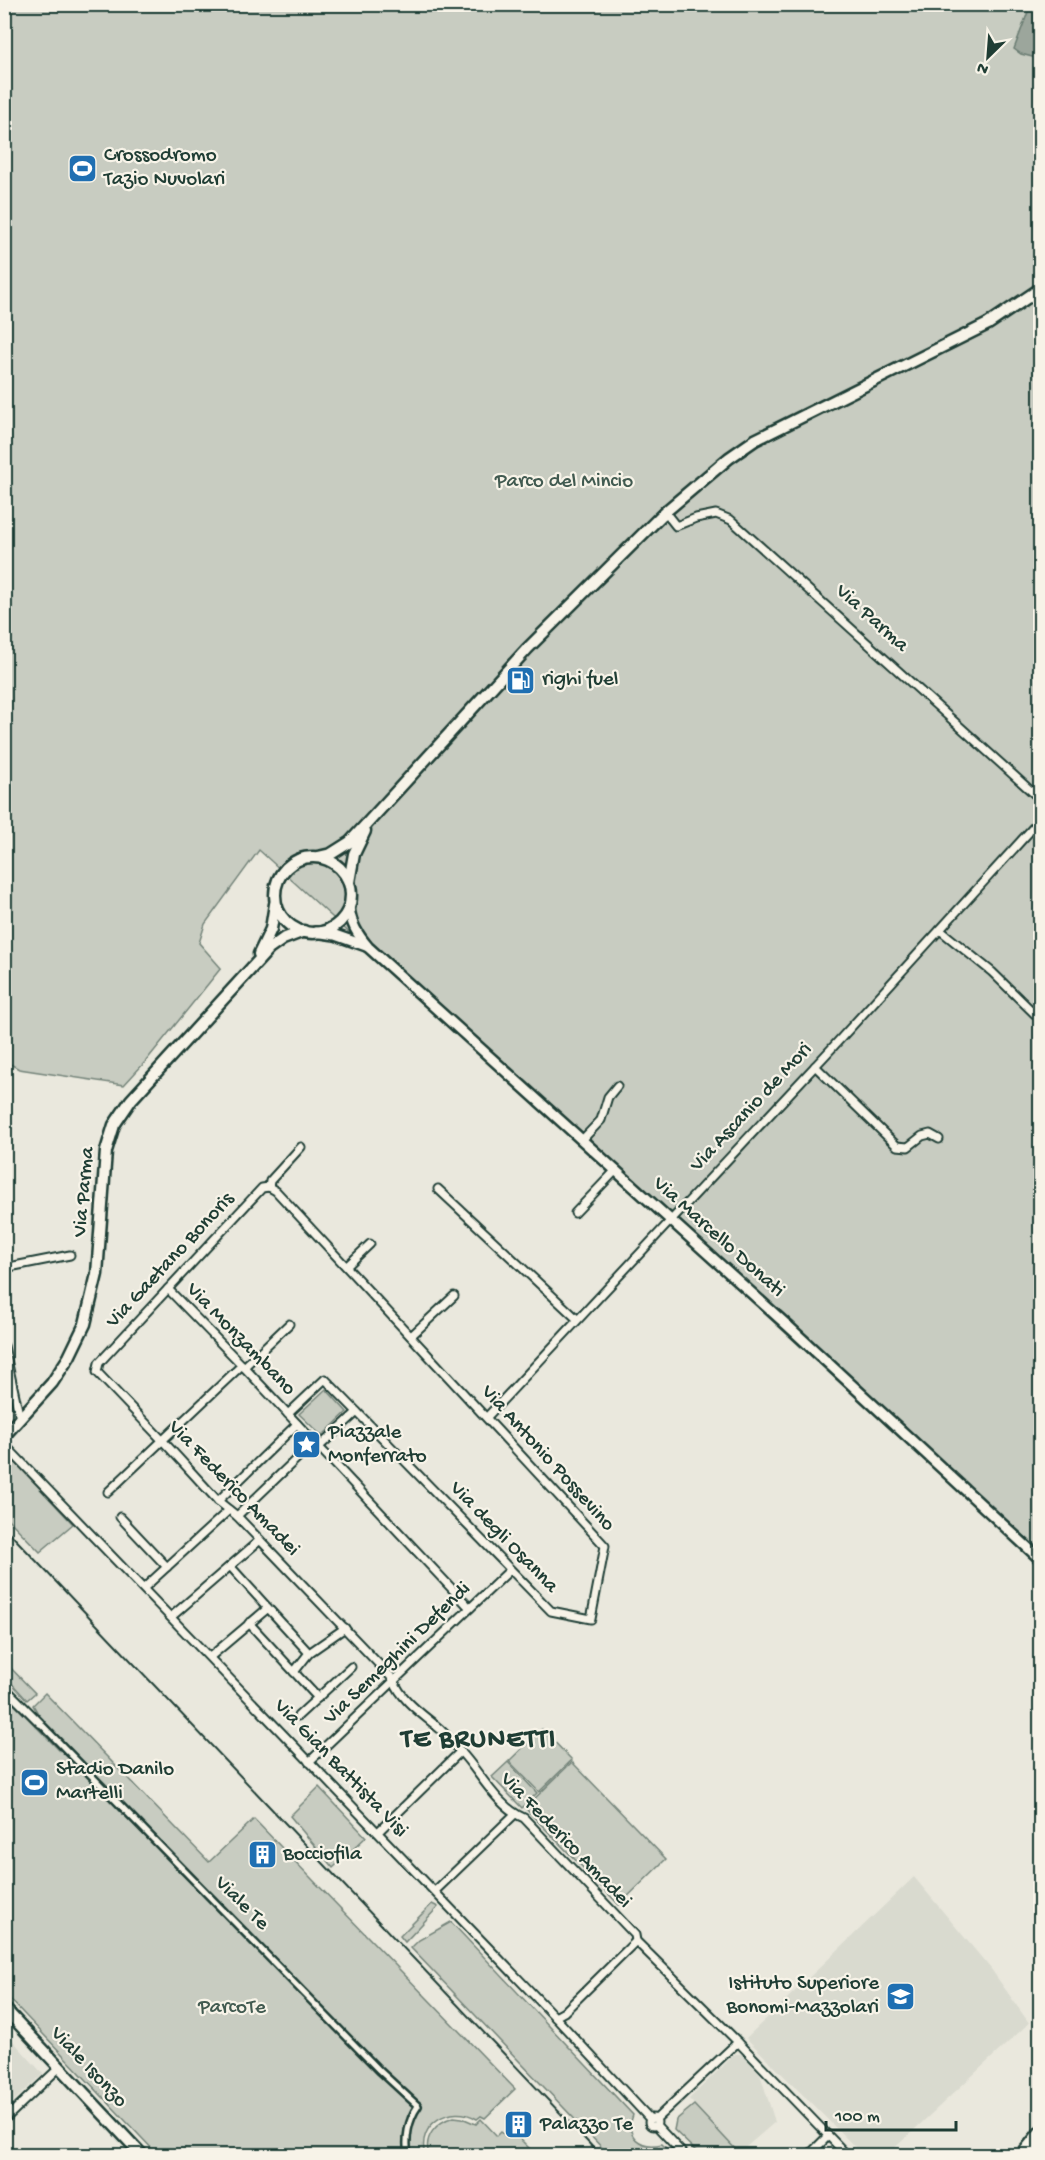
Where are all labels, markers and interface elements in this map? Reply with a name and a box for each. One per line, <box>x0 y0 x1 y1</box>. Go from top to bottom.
north arrow <box>958 27 1018 87</box>
text: N <box>974 56 992 78</box>
place label: Crossodromo Tazio Nuvolari <box>103 144 225 193</box>
sports icon: Crossodromo Tazio Nuvolari <box>67 152 99 184</box>
park label: Parco del Mincio <box>494 470 633 495</box>
street label: Via Parma <box>828 579 914 659</box>
fuel station icon: righi fuel <box>505 664 537 696</box>
place label: righi fuel <box>542 668 618 693</box>
street label: Via Ascanio de Mori <box>685 1038 818 1179</box>
street label: Via Parma <box>69 1145 101 1239</box>
street label: Via Marcello Donati <box>646 1172 789 1304</box>
street label: Via Gaetano Bonoris <box>101 1187 241 1335</box>
street label: Via Monzambano <box>179 1277 300 1402</box>
street label: Via Antonio Possevino <box>474 1380 619 1538</box>
street label: Via Federico Amadei <box>161 1415 304 1562</box>
place label: Piazzale Monferrato <box>327 1421 427 1470</box>
place icon: Piazzale Monferrato <box>291 1429 323 1461</box>
street label: Via degli Osanna <box>443 1476 564 1600</box>
street label: Via Semeghini Defendi <box>318 1577 477 1731</box>
street label: Via Gian Battista Visi <box>267 1694 412 1843</box>
district label: TE BRUNETTI <box>399 1725 557 1757</box>
place label: Stadio Danilo Martelli <box>56 1758 174 1807</box>
sports icon: Stadio Danilo Martelli <box>19 1766 51 1798</box>
street label: Via Federico Amadei <box>493 1767 636 1914</box>
building icon: Bocciofila <box>246 1839 278 1871</box>
place label: Bocciofila <box>282 1843 363 1868</box>
street label: Viale Te <box>208 1871 274 1937</box>
place label: Istituto Superiore Bonomi-Mazzolari <box>726 1972 880 2021</box>
school or university icon: Istituto Superiore Bonomi-Mazzolari <box>884 1980 916 2012</box>
park label: ParcoTe <box>197 1996 267 2021</box>
street label: Viale Isonzo <box>43 2021 132 2114</box>
scale bar <box>826 2094 956 2132</box>
text: 100 m <box>834 2107 880 2128</box>
building icon: Palazzo Te <box>503 2109 535 2141</box>
place label: Palazzo Te <box>539 2113 634 2138</box>

